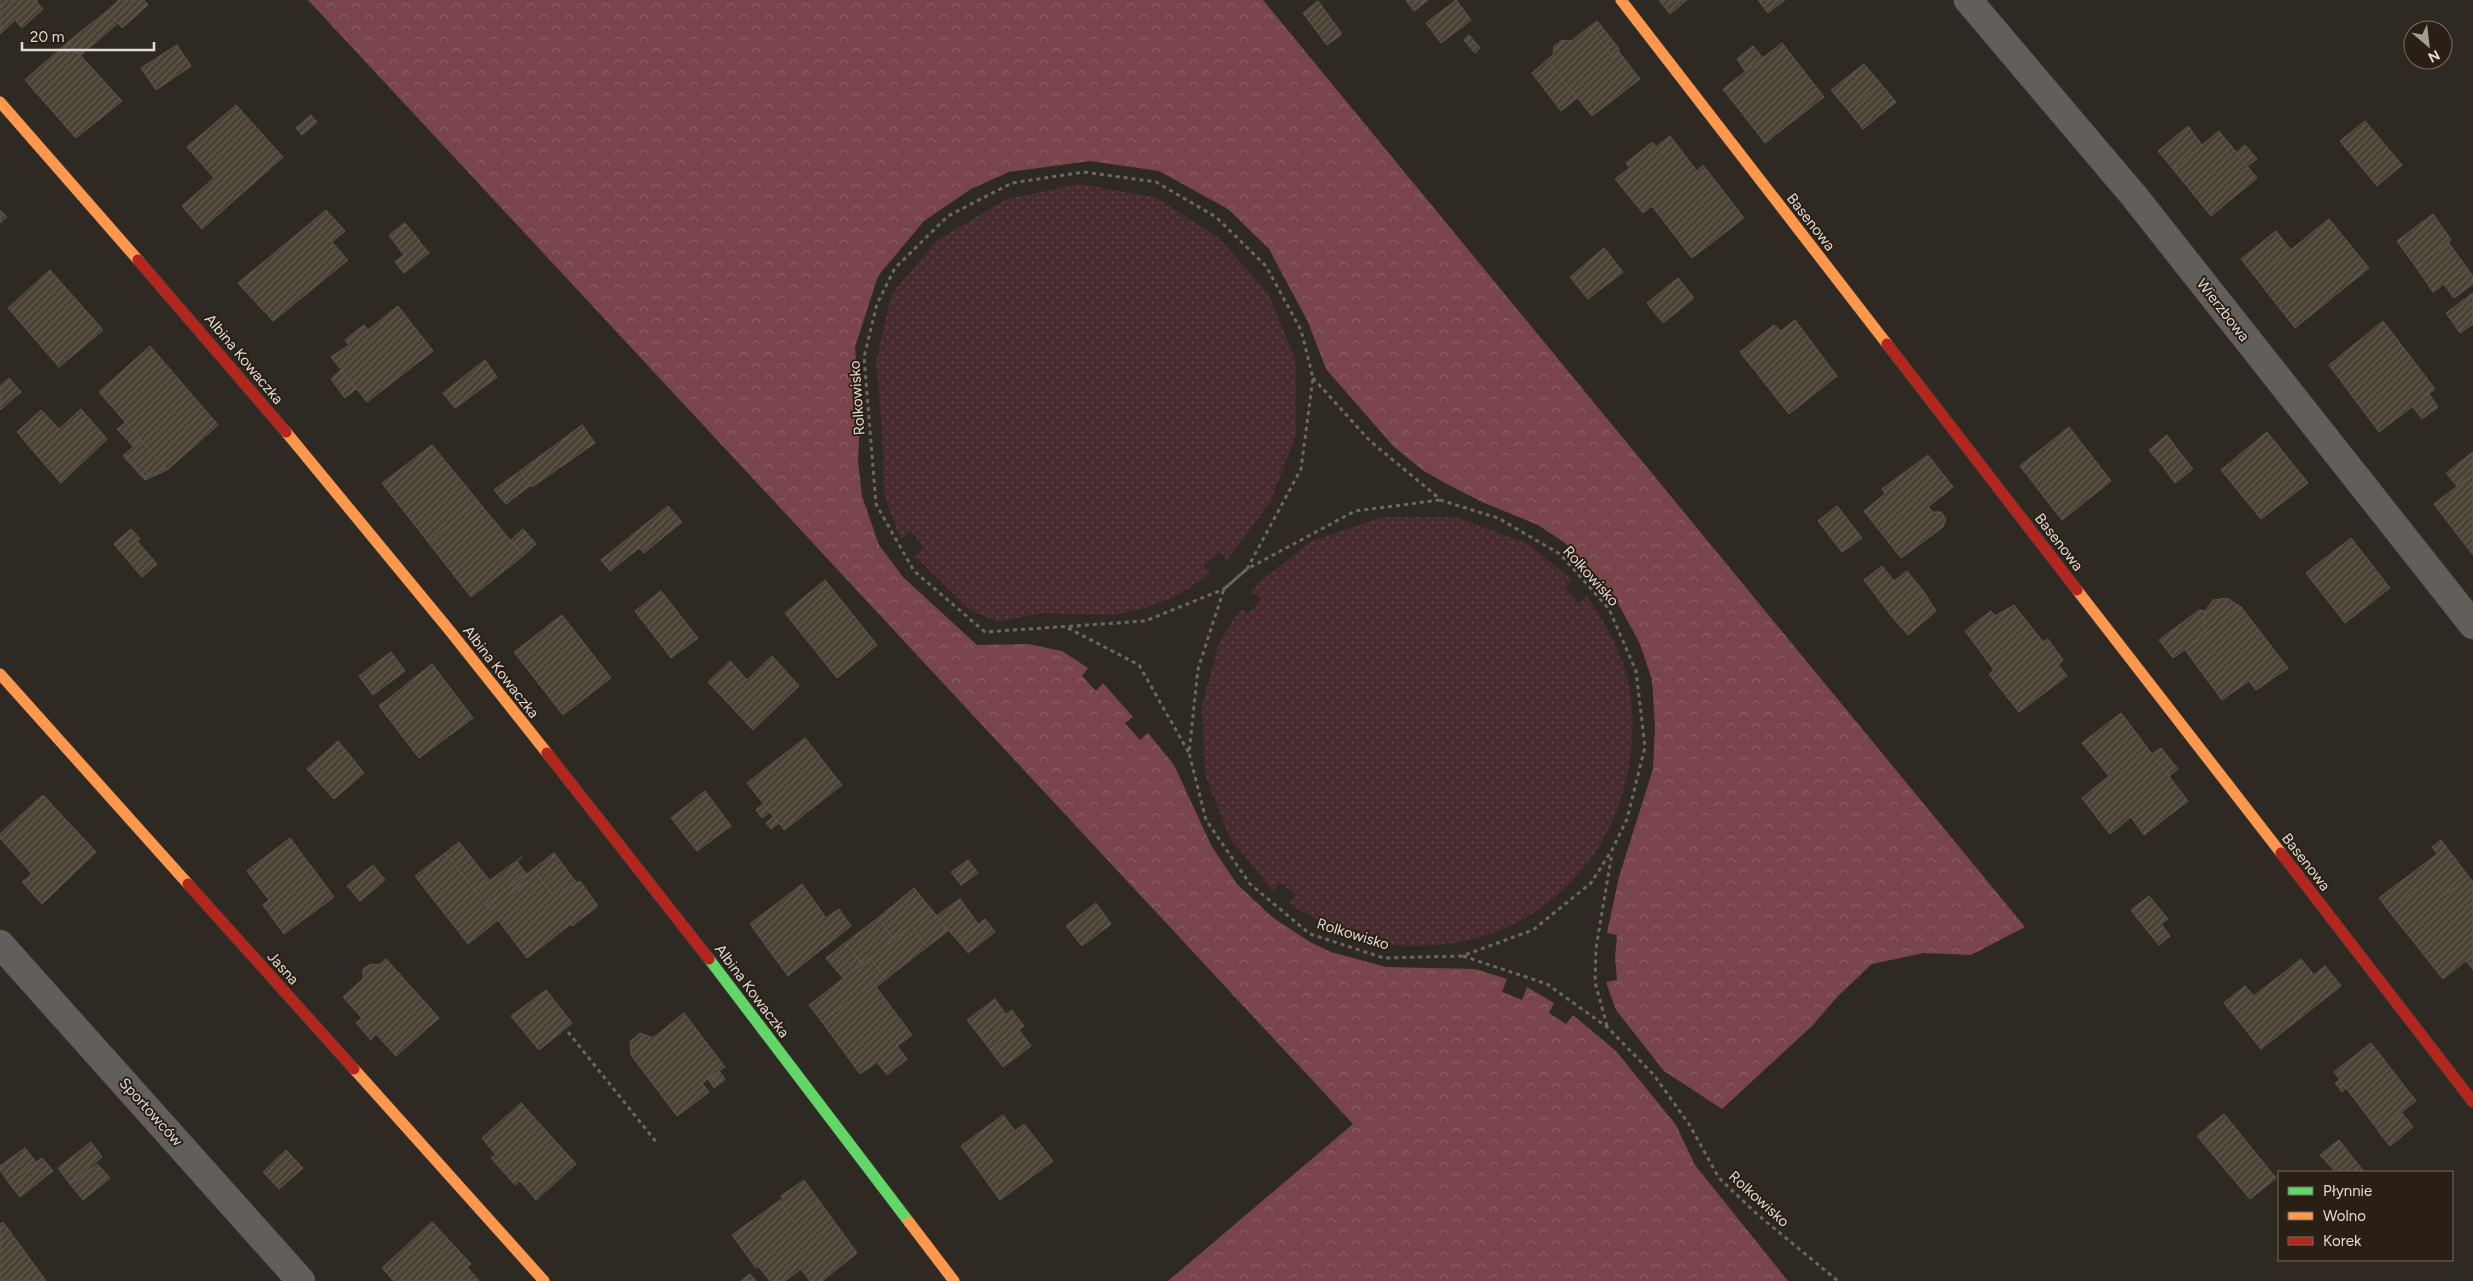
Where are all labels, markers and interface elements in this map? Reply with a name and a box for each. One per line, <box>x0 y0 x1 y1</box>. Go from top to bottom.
scale bar <box>22 20 155 52</box>
north arrow <box>2403 20 2453 70</box>
text: 20 m <box>30 28 64 46</box>
text: N <box>2425 46 2443 66</box>
street label: Basenowa <box>1783 190 1839 254</box>
street label: Wierzbowa <box>2193 275 2253 345</box>
street label: Albina Kowaczka <box>201 310 287 408</box>
street label: Rolkowisko <box>845 360 869 436</box>
street label: Basenowa <box>2031 510 2087 574</box>
street label: Rolkowisko <box>1559 542 1623 610</box>
street label: Albina Kowaczka <box>459 622 543 722</box>
street label: Basenowa <box>2278 830 2334 894</box>
street label: Rolkowisko <box>1314 914 1392 954</box>
street label: Albina Kowaczka <box>711 941 793 1041</box>
street label: Jasna <box>263 948 303 988</box>
street label: Sportowców <box>116 1074 187 1150</box>
street label: Rolkowisko <box>1725 1167 1793 1231</box>
legend <box>2278 1171 2453 1261</box>
text: Płynnie <box>2323 1182 2372 1200</box>
text: Wolno <box>2323 1207 2366 1225</box>
text: Korek <box>2323 1232 2362 1250</box>

